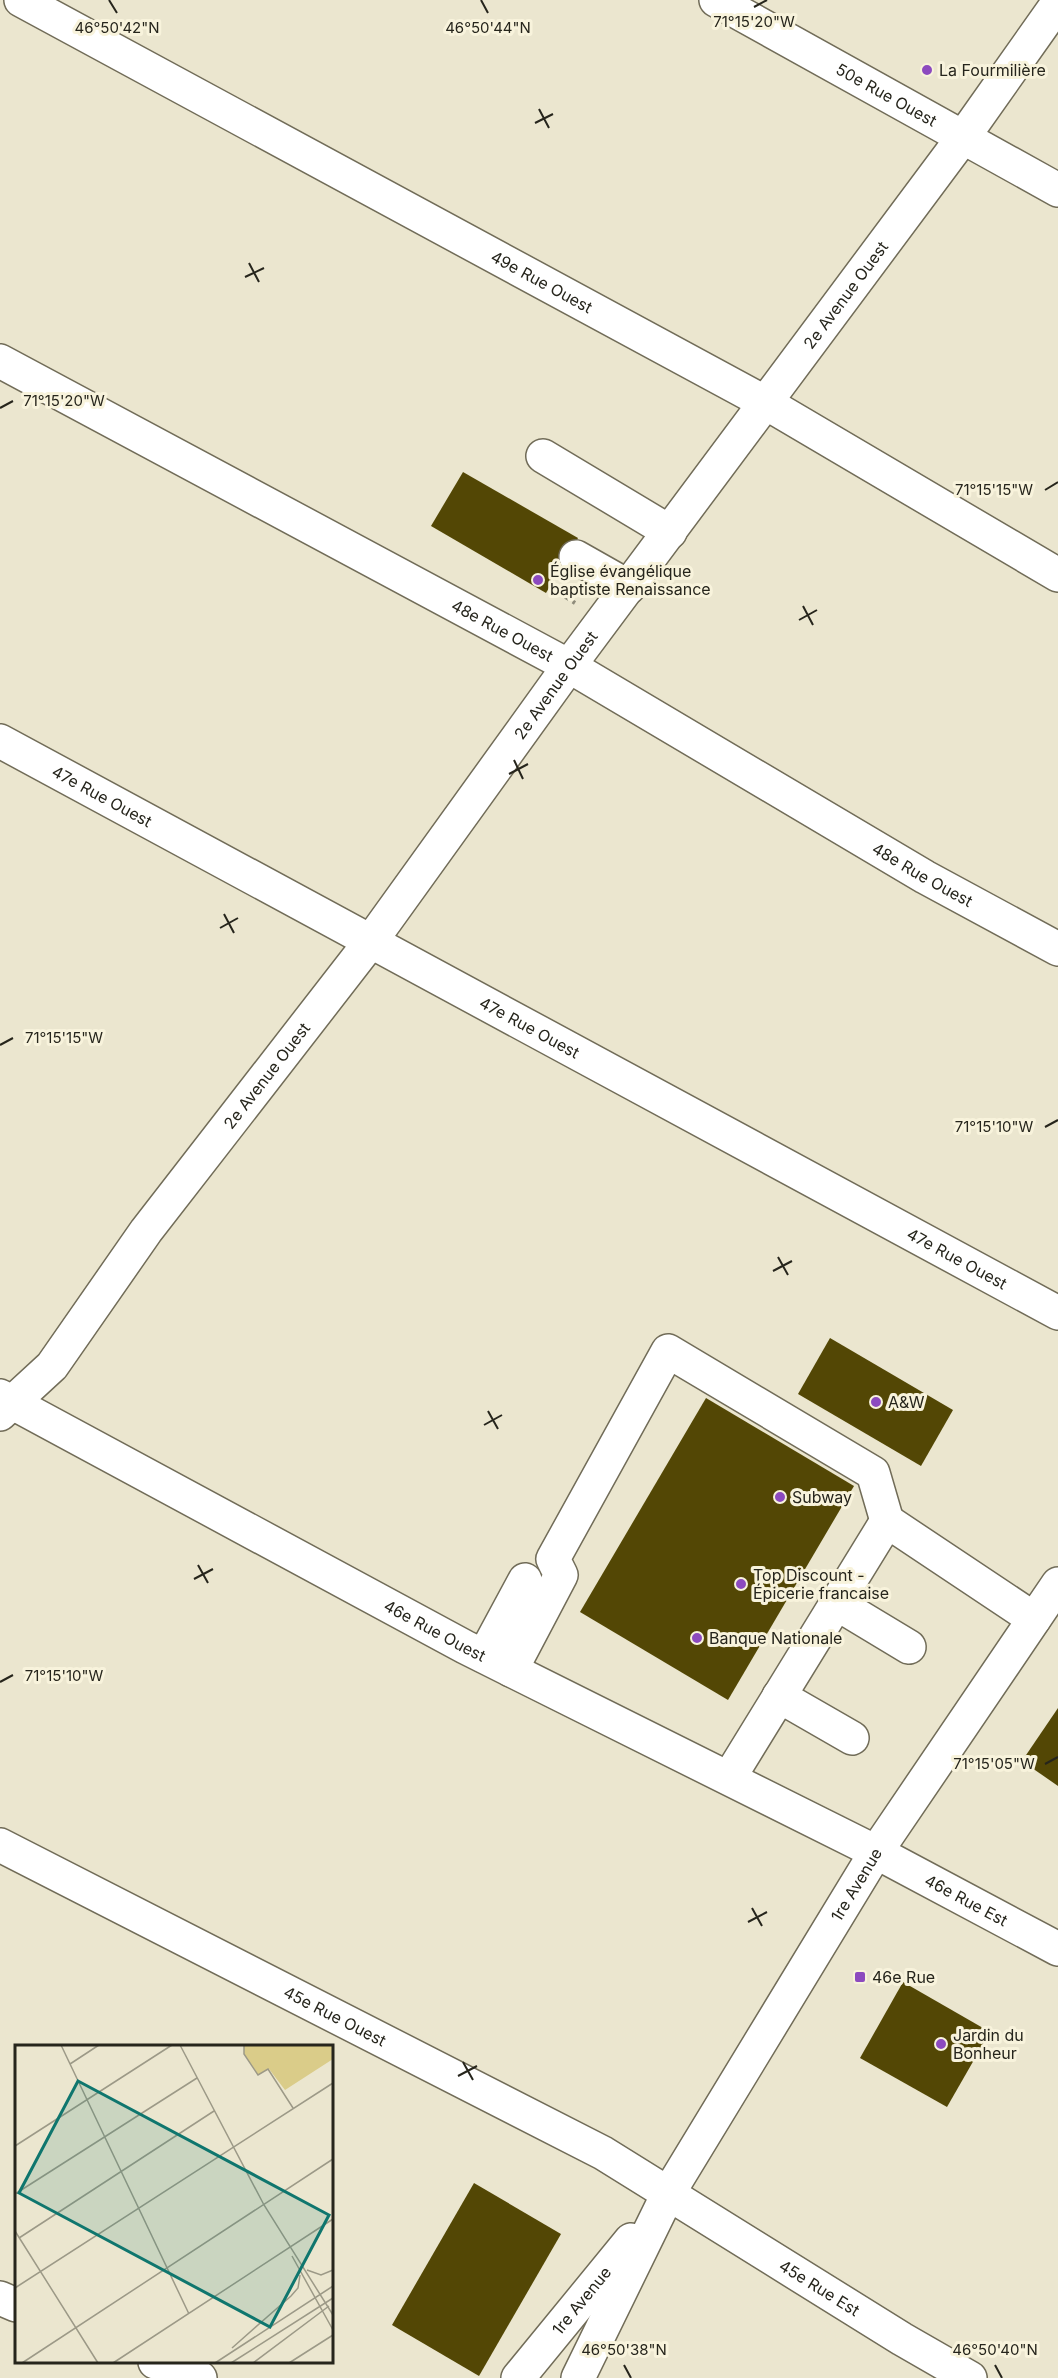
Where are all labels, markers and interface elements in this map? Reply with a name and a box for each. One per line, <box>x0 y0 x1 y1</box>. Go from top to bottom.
text: 71°15'20"W <box>713 12 795 31</box>
text: 46°50'42"N <box>74 18 160 37</box>
text: 46°50'44"N <box>445 18 531 37</box>
street label: 50e Rue Ouest <box>833 59 940 131</box>
place label: La Fourmilière <box>939 60 1046 80</box>
marker: La Fourmilière <box>920 63 934 77</box>
street label: 2e Avenue Ouest <box>799 237 892 353</box>
street label: 49e Rue Ouest <box>488 246 596 317</box>
text: 71°15'20"W <box>23 391 105 410</box>
text: 71°15'15"W <box>955 480 1033 499</box>
place label: Église évangélique baptiste Renaissance <box>550 561 711 599</box>
marker: Église évangélique baptiste Renaissance <box>531 573 545 587</box>
street label: 48e Rue Ouest <box>448 595 557 666</box>
street label: 2e Avenue Ouest <box>510 627 602 743</box>
street label: 47e Rue Ouest <box>49 761 156 831</box>
street label: 48e Rue Ouest <box>869 838 976 911</box>
street label: 47e Rue Ouest <box>476 992 583 1062</box>
street label: 2e Avenue Ouest <box>219 1018 314 1133</box>
text: 71°15'15"W <box>25 1028 103 1047</box>
text: 71°15'10"W <box>955 1117 1033 1136</box>
street label: 47e Rue Ouest <box>904 1223 1011 1294</box>
place label: A&W <box>888 1392 925 1412</box>
marker: A&W <box>869 1395 883 1409</box>
place label: Subway <box>792 1487 852 1507</box>
marker: Subway <box>773 1490 787 1504</box>
place label: Top Discount - Épicerie francaise <box>753 1565 889 1603</box>
marker: Top Discount - Épicerie francaise <box>734 1577 748 1591</box>
street label: 46e Rue Ouest <box>381 1595 489 1666</box>
place label: Banque Nationale <box>709 1628 842 1648</box>
marker: Banque Nationale <box>690 1631 704 1645</box>
text: 71°15'10"W <box>25 1666 103 1685</box>
text: 71°15'05"W <box>953 1754 1035 1773</box>
street label: 1re Avenue <box>826 1844 886 1925</box>
street label: 46e Rue Est <box>921 1870 1011 1930</box>
place label: 46e Rue <box>872 1967 935 1987</box>
marker: 46e Rue <box>853 1970 867 1984</box>
street label: 45e Rue Ouest <box>280 1982 389 2050</box>
place label: Jardin du Bonheur <box>953 2025 1024 2063</box>
marker: Jardin du Bonheur <box>934 2037 948 2051</box>
inset map <box>15 2045 333 2363</box>
street label: 45e Rue Est <box>776 2255 863 2320</box>
street label: 1re Avenue <box>548 2262 615 2339</box>
text: 46°50'38"N <box>581 2340 667 2359</box>
text: 46°50'40"N <box>952 2340 1038 2359</box>

